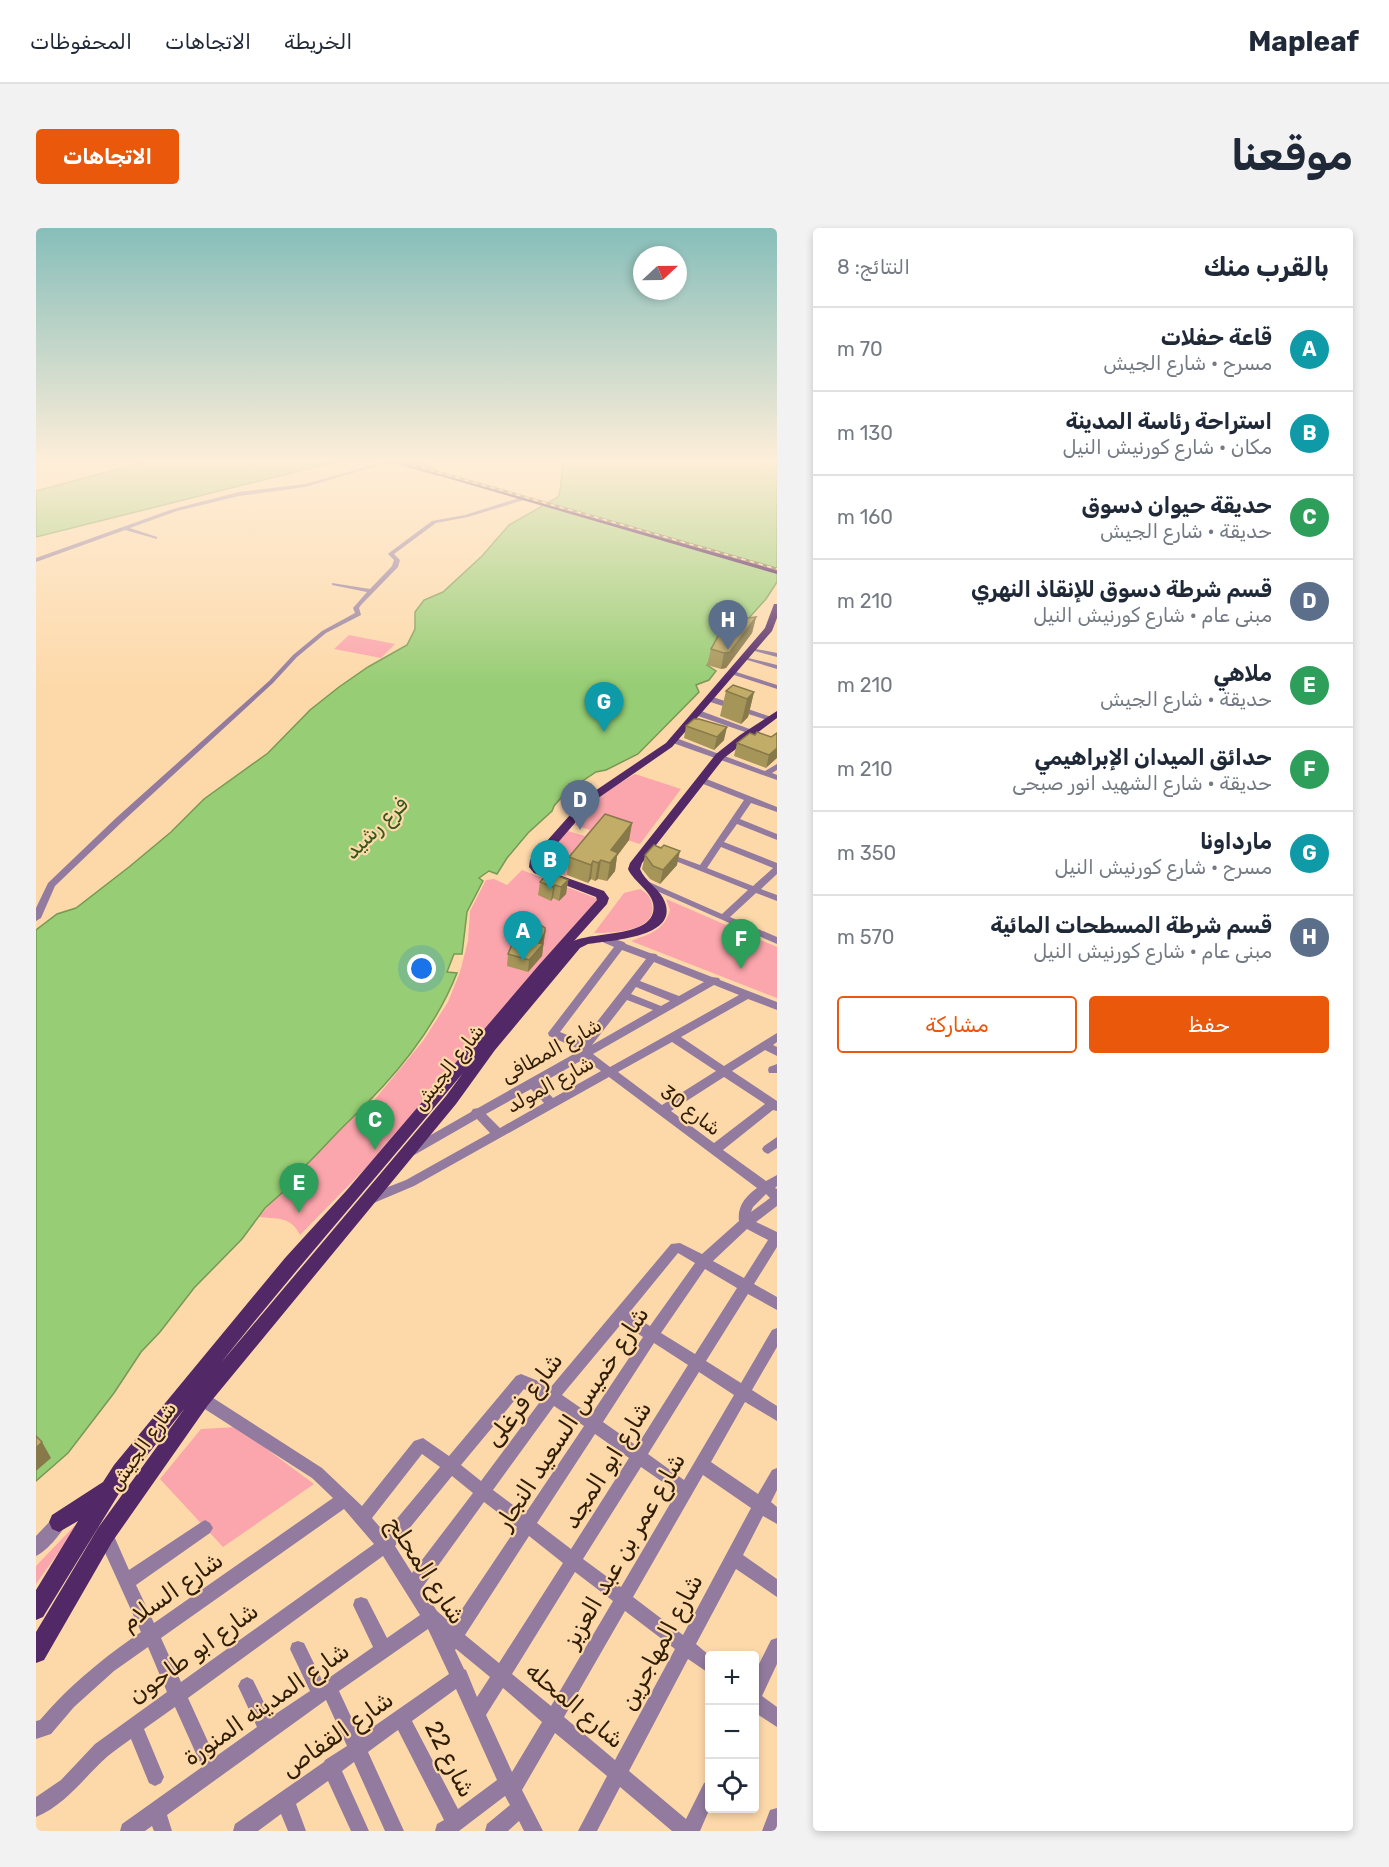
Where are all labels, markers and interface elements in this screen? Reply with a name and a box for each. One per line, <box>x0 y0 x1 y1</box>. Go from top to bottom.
text: Mapleaf <box>1248 25 1359 58</box>
text: المحفوظات <box>30 29 132 54</box>
text: الاتجاهات <box>165 29 251 54</box>
text: الخريطة <box>284 29 352 54</box>
button: الاتجاهات <box>36 129 179 184</box>
text: موقعنا <box>1231 131 1353 181</box>
north arrow <box>633 246 687 300</box>
text: بالقرب منك <box>1204 252 1329 283</box>
text: النتائج: 8 <box>837 255 910 279</box>
text: قاعة حفلات <box>1161 324 1272 351</box>
text: 70 m <box>837 337 883 361</box>
text: A <box>1302 337 1317 361</box>
text: مسرح · شارع الجيش <box>1103 351 1272 375</box>
text: استراحة رئاسة المدينة <box>1066 408 1272 435</box>
text: 130 m <box>837 421 893 445</box>
text: B <box>1302 421 1317 445</box>
text: مكان · شارع كورنيش النيل <box>1063 435 1272 459</box>
text: حديقة حيوان دسوق <box>1082 492 1272 519</box>
text: 160 m <box>837 505 893 529</box>
text: C <box>1302 505 1317 529</box>
text: حديقة · شارع الجيش <box>1100 519 1272 543</box>
text: قسم شرطة دسوق للإنقاذ النهري <box>971 576 1272 603</box>
text: 210 m <box>837 589 893 613</box>
text: D <box>1302 589 1317 613</box>
pin: H <box>708 600 748 650</box>
text: مبنى عام · شارع كورنيش النيل <box>1033 603 1272 627</box>
text: ملاهي <box>1213 660 1272 687</box>
text: 210 m <box>837 673 893 697</box>
text: E <box>1303 673 1316 697</box>
pin: G <box>584 682 624 732</box>
text: حديقة · شارع الجيش <box>1100 687 1272 711</box>
text: حدائق الميدان الإبراهيمي <box>1035 744 1272 771</box>
text: 210 m <box>837 757 893 781</box>
text: F <box>1303 757 1316 781</box>
text: حديقة · شارع الشهيد انور صبحى <box>1012 771 1272 795</box>
pin: D <box>560 780 600 830</box>
water label: فرع رشيد <box>339 791 414 865</box>
text: مارداونا <box>1200 828 1272 855</box>
pin: B <box>530 840 570 890</box>
text: 350 m <box>837 841 896 865</box>
text: G <box>1302 841 1317 865</box>
text: مسرح · شارع كورنيش النيل <box>1054 855 1272 879</box>
pin: A <box>504 912 542 961</box>
text: قسم شرطة المسطحات المائية <box>990 912 1272 939</box>
pin: F <box>722 920 760 969</box>
text: 570 m <box>837 925 895 949</box>
text: H <box>1302 925 1317 949</box>
text: مبنى عام · شارع كورنيش النيل <box>1033 939 1272 963</box>
your location <box>407 954 436 983</box>
button: مشاركة <box>837 996 1077 1053</box>
button: حفظ <box>1089 996 1329 1053</box>
street label: شارع المطافى <box>496 1012 607 1089</box>
street label: شارع الجيش <box>407 1019 491 1116</box>
street label: شارع المولد <box>502 1050 599 1120</box>
street label: شارع 30 <box>655 1080 726 1142</box>
pin: C <box>356 1100 394 1150</box>
pin: E <box>280 1164 318 1213</box>
street label: شارع خميس السعيد النجار <box>488 1301 656 1537</box>
street label: شارع فرغلى <box>479 1347 570 1454</box>
street label: شارع ابو المجد <box>557 1396 659 1535</box>
street label: شارع الجيش <box>103 1397 183 1496</box>
street label: شارع عمر بن عبد العزيز <box>556 1448 693 1655</box>
street label: شارع المحلج <box>378 1511 471 1631</box>
street label: شارع السلام <box>116 1546 229 1638</box>
street label: شارع المهاجرين <box>613 1569 710 1716</box>
street label: شارع ابو طاحون <box>122 1596 265 1711</box>
street label: شارع المدينه المنورة <box>178 1636 356 1773</box>
map controls <box>705 1651 759 1813</box>
button: + <box>705 1651 759 1705</box>
street label: شارع المحله <box>519 1656 630 1756</box>
street label: شارع القفاص <box>275 1685 400 1785</box>
button: − <box>705 1705 759 1759</box>
street label: شارع 22 <box>417 1716 481 1803</box>
button: locate <box>705 1759 759 1813</box>

